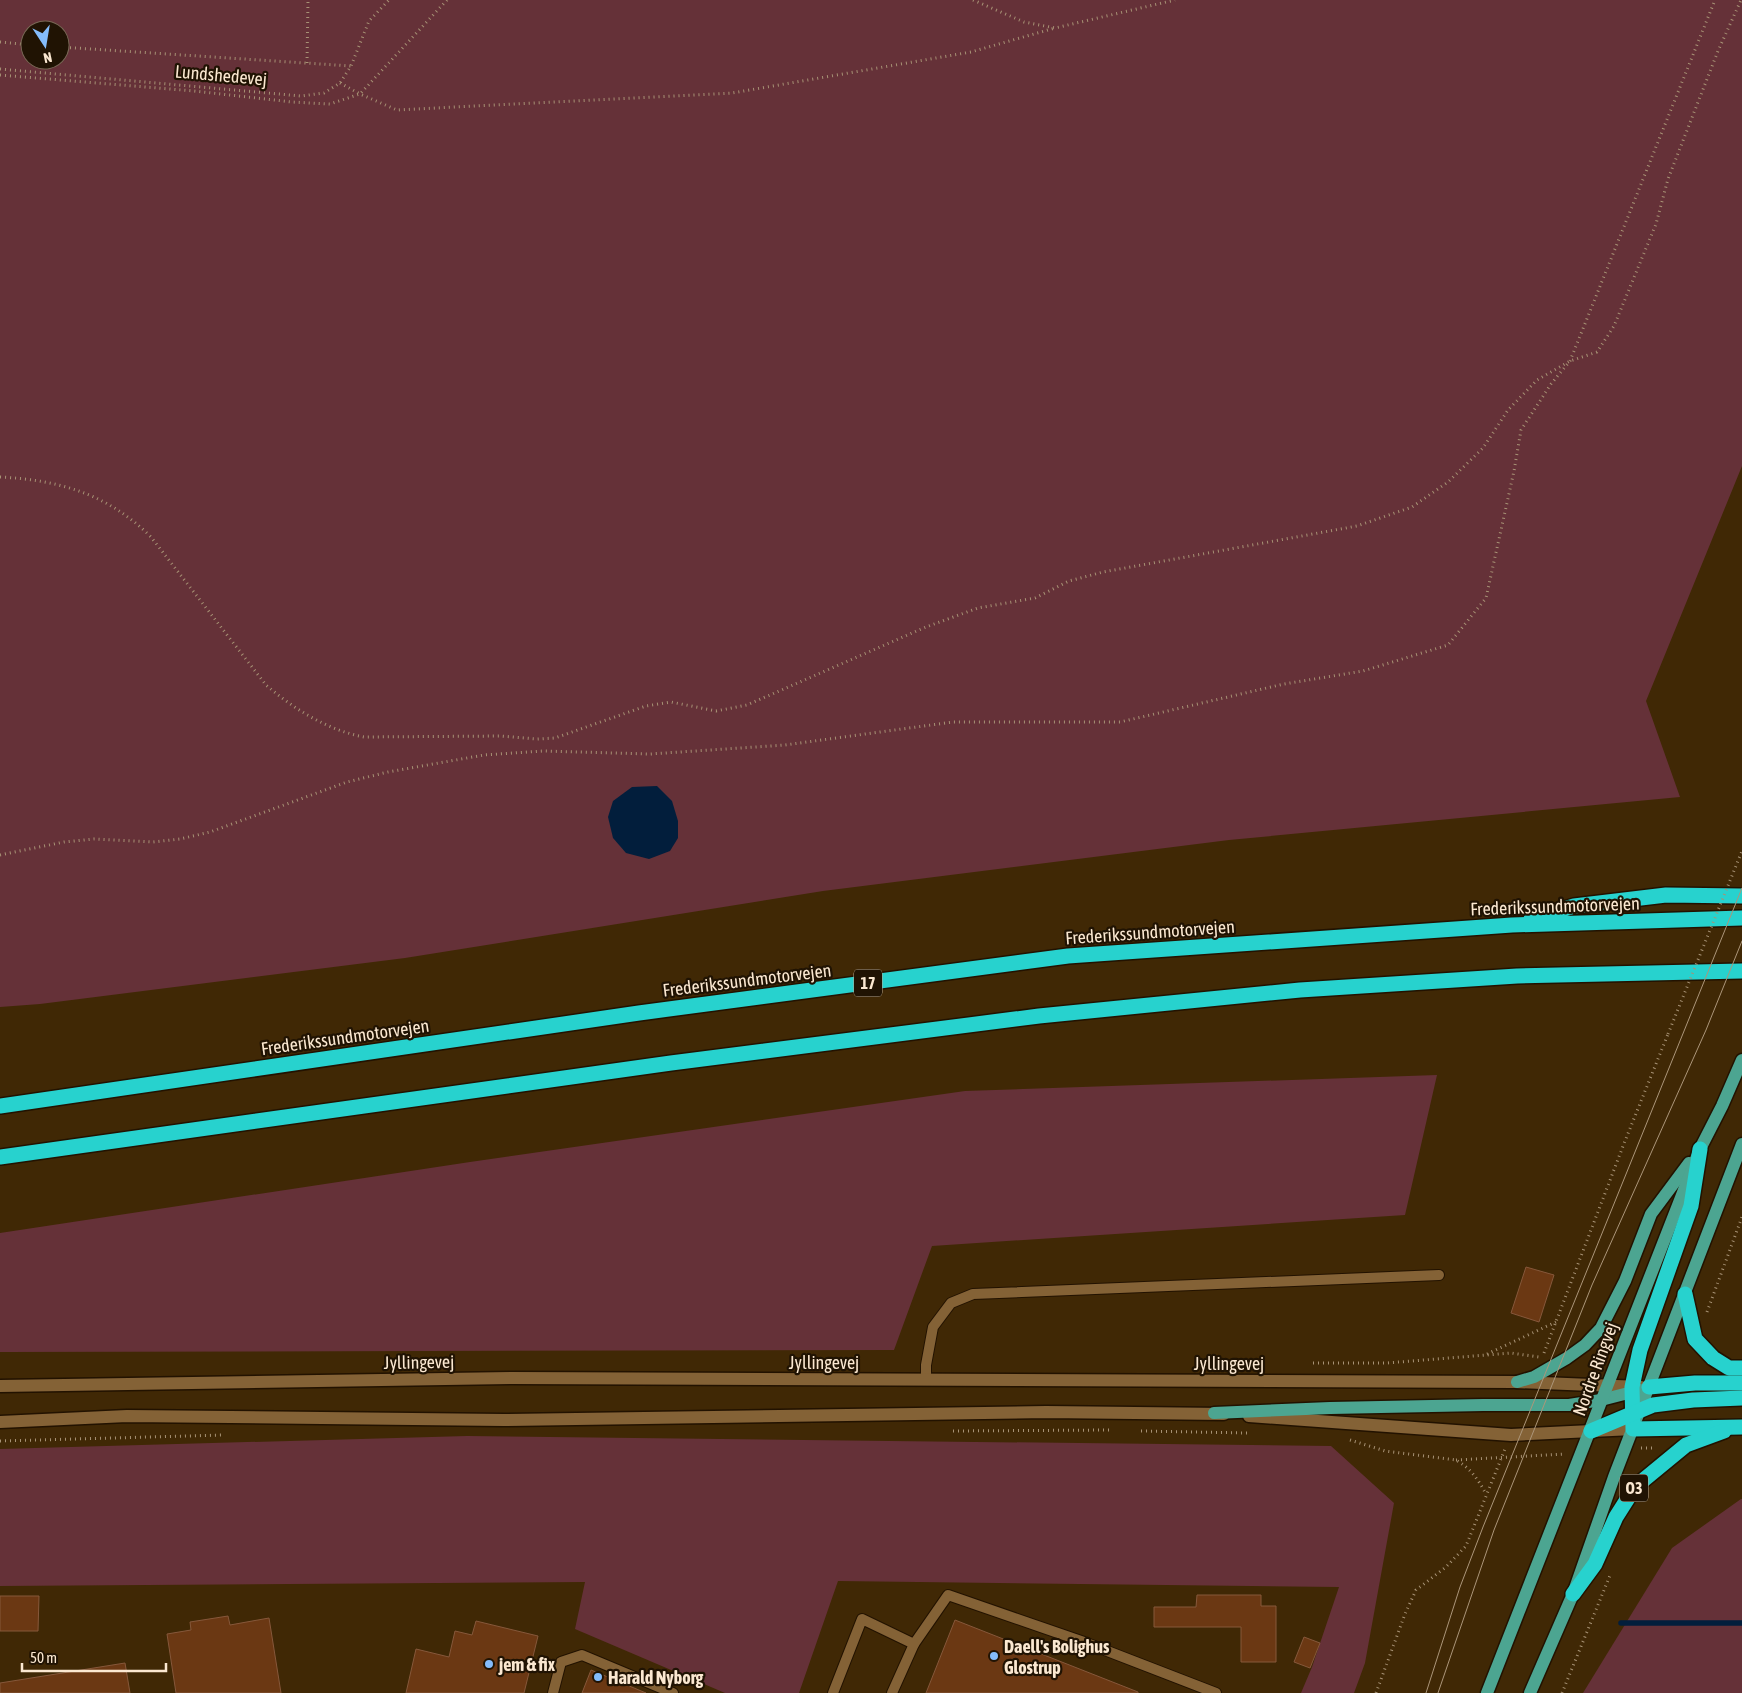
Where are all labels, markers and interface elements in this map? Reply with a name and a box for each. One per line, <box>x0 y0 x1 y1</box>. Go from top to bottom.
north arrow <box>20 20 70 70</box>
text: N <box>42 49 53 66</box>
street label: Lundshedevej <box>174 61 268 89</box>
street label: Frederikssundmotorvejen <box>1470 893 1640 919</box>
street label: Frederikssundmotorvejen <box>1065 916 1235 948</box>
street label: Frederikssundmotorvejen <box>662 959 832 1001</box>
road number: 17 <box>854 970 882 996</box>
street label: Frederikssundmotorvejen <box>260 1015 430 1059</box>
street label: Nordre Ringvej <box>1568 1319 1622 1419</box>
street label: Jyllingevej <box>384 1351 454 1373</box>
street label: Jyllingevej <box>789 1352 859 1373</box>
street label: Jyllingevej <box>1194 1353 1264 1374</box>
road number: O3 <box>1620 1475 1648 1502</box>
place label: Daell's Bolighus Glostrup <box>1004 1636 1110 1678</box>
scale bar <box>22 1640 166 1672</box>
text: 50 m <box>30 1649 57 1666</box>
marker: Daell's Bolighus Glostrup <box>988 1650 1000 1662</box>
place label: jem & fix <box>498 1654 556 1675</box>
marker: jem & fix <box>483 1658 495 1670</box>
place label: Harald Nyborg <box>608 1667 704 1688</box>
marker: Harald Nyborg <box>592 1671 604 1683</box>

